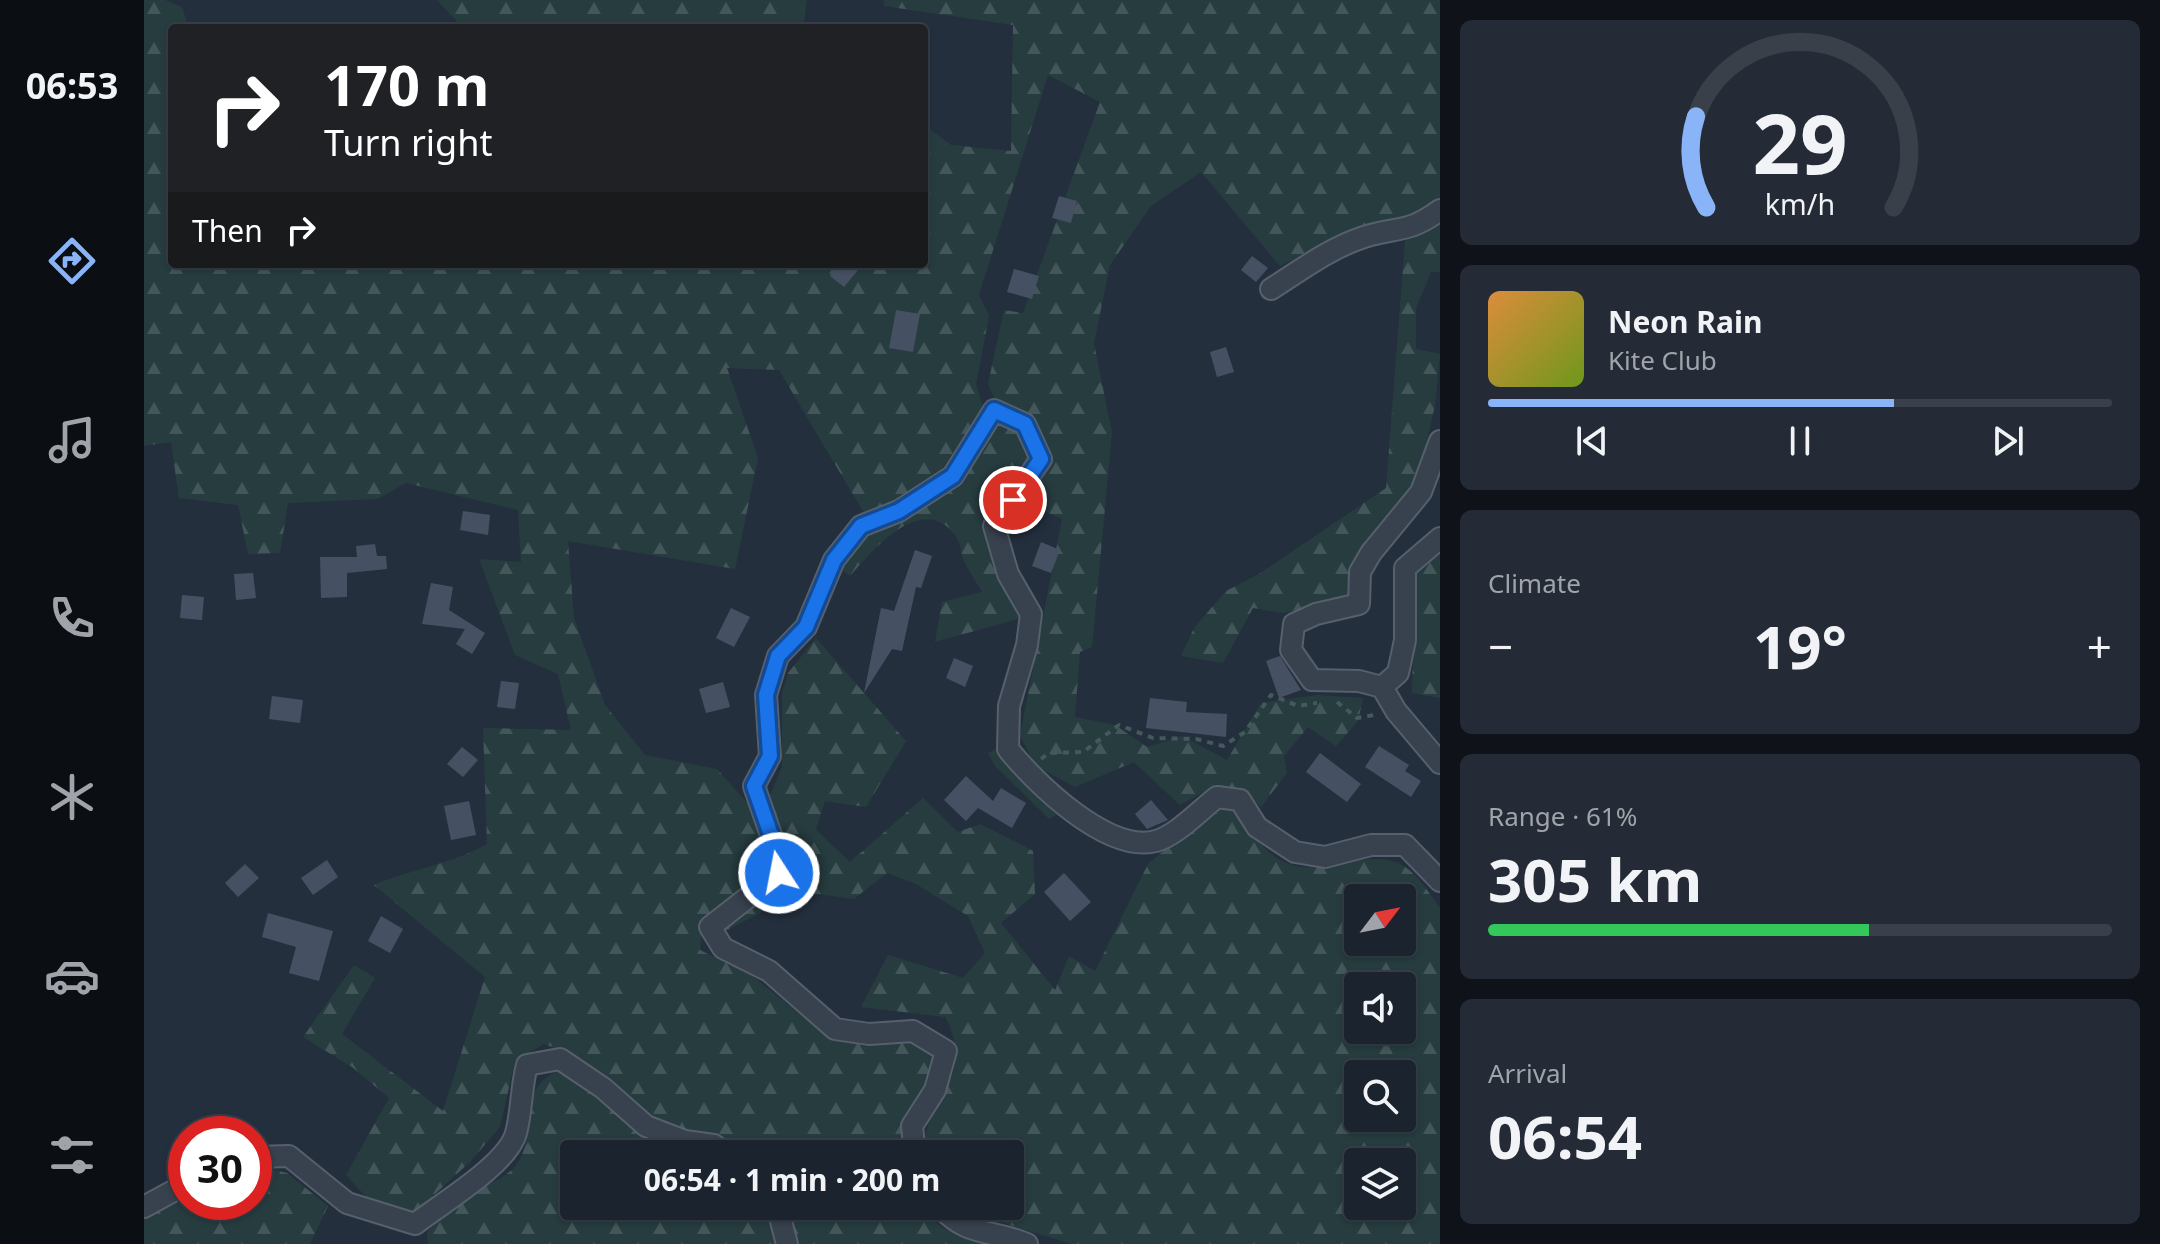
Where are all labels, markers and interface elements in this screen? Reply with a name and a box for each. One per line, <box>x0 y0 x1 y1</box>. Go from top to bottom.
text: 170 m <box>324 46 489 122</box>
icon: right <box>192 56 296 160</box>
text: 06:53 <box>26 61 118 110</box>
text: 29 <box>1752 85 1848 198</box>
text: Turn right <box>324 118 492 167</box>
text: km/h <box>1765 185 1835 224</box>
icon: right <box>279 208 323 252</box>
text: Then <box>192 210 263 251</box>
icon: directions <box>44 233 100 289</box>
text: Neon Rain <box>1608 301 1762 342</box>
text: Kite Club <box>1608 342 1717 378</box>
icon: music <box>44 412 100 468</box>
icon: previous <box>1570 419 1614 463</box>
icon: pause <box>1778 419 1822 463</box>
icon: next <box>1986 419 2030 463</box>
pin <box>979 466 1047 534</box>
icon: arrive <box>991 478 1035 522</box>
text: Climate <box>1488 565 1581 601</box>
icon: phone <box>44 590 100 646</box>
text: 19° <box>1753 605 1847 687</box>
text: − <box>1488 616 1513 676</box>
text: + <box>2087 616 2112 676</box>
icon: climate <box>44 769 100 825</box>
text: Range · 61% <box>1488 798 1637 834</box>
position arrow <box>737 831 821 915</box>
text: 305 km <box>1488 838 1702 920</box>
north arrow <box>1344 884 1416 956</box>
map controls <box>1344 884 1416 1220</box>
icon: car <box>44 948 100 1004</box>
button: sound <box>1344 972 1416 1044</box>
text: Arrival <box>1488 1055 1567 1091</box>
button: search <box>1344 1060 1416 1132</box>
text: 06:54 <box>1488 1095 1642 1177</box>
speed limit sign: 30 <box>168 1116 272 1220</box>
icon: filters <box>44 1127 100 1183</box>
button: layers <box>1344 1148 1416 1220</box>
text: 06:54 · 1 min · 200 m <box>644 1159 940 1200</box>

